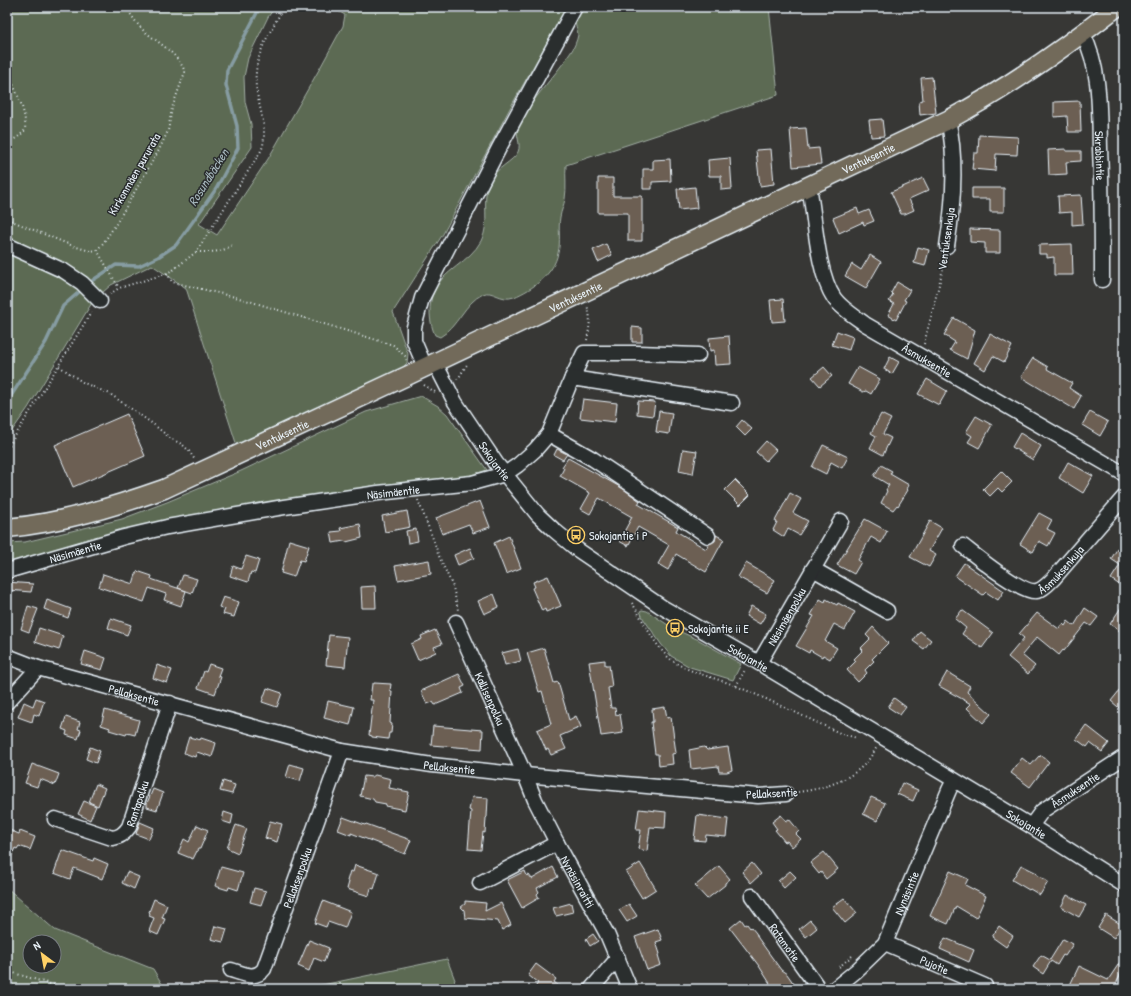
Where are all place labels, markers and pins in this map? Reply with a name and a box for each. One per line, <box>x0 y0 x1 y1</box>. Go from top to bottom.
bus stop icon: Sokojantie i P <box>566 525 586 545</box>
place label: Sokojantie i P <box>589 527 648 544</box>
bus stop icon: Sokojantie ii E <box>665 618 685 638</box>
place label: Sokojantie ii E <box>688 620 750 637</box>

